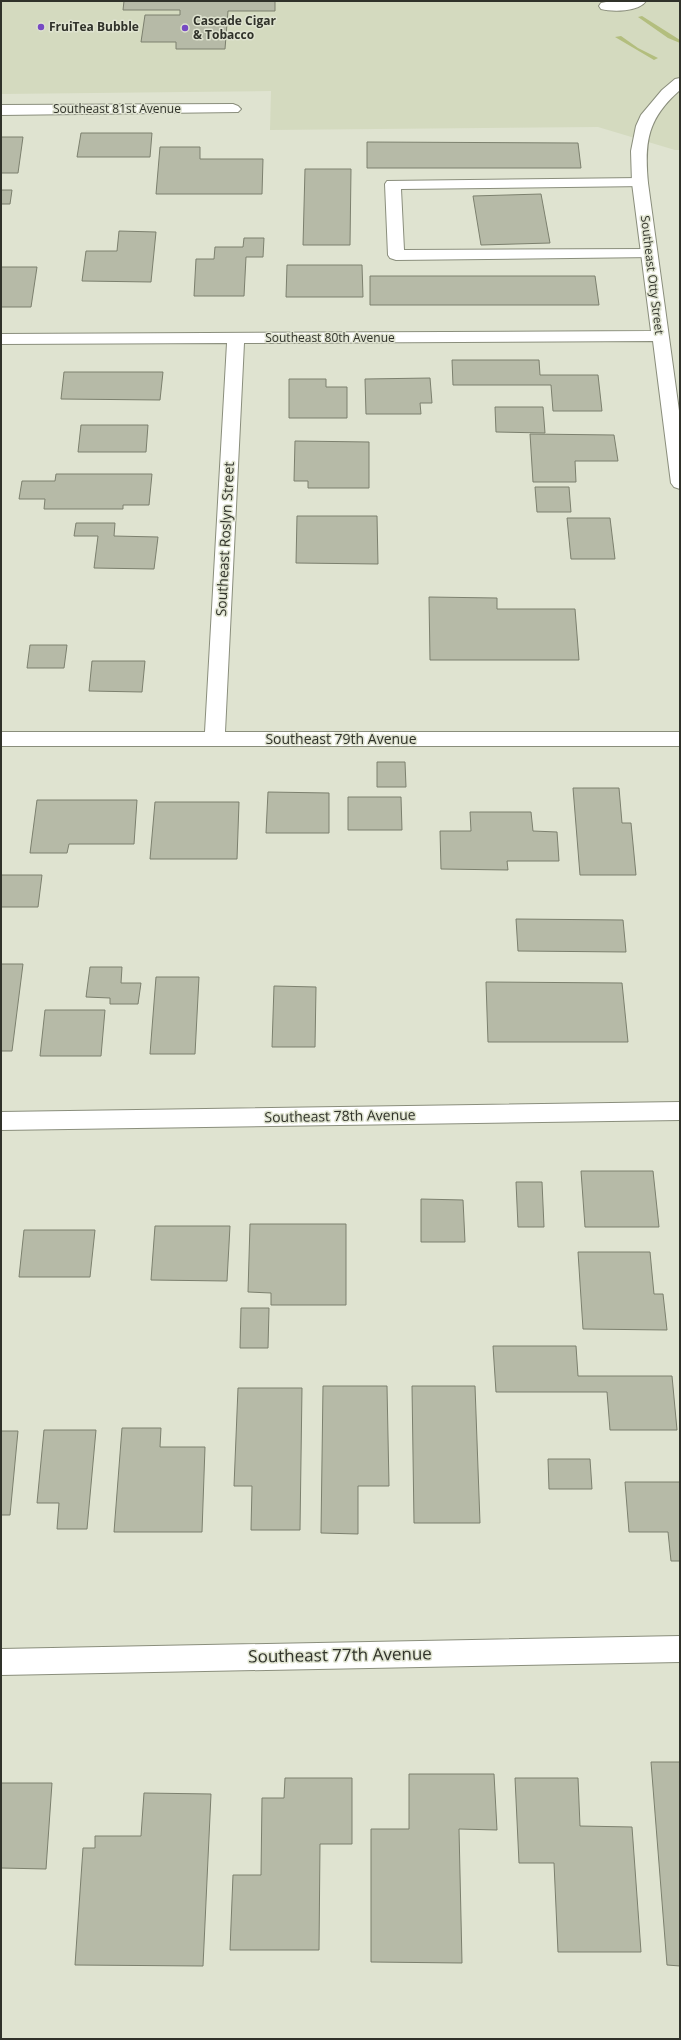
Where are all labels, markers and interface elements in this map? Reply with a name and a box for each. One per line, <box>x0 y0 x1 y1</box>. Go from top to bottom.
place label: Cascade Cigar & Tobacco <box>193 12 276 43</box>
place label: FruiTea Bubble <box>49 18 139 35</box>
marker: FruiTea Bubble <box>36 22 46 32</box>
marker: Cascade Cigar & Tobacco <box>180 23 190 33</box>
street label: Southeast 81st Avenue <box>53 100 181 117</box>
street label: Southeast Otty Street <box>637 214 668 335</box>
street label: Southeast 80th Avenue <box>265 329 395 346</box>
street label: Southeast Roslyn Street <box>211 461 238 617</box>
street label: Southeast 79th Avenue <box>265 729 417 748</box>
street label: Southeast 78th Avenue <box>264 1105 416 1126</box>
street label: Southeast 77th Avenue <box>248 1641 432 1668</box>

